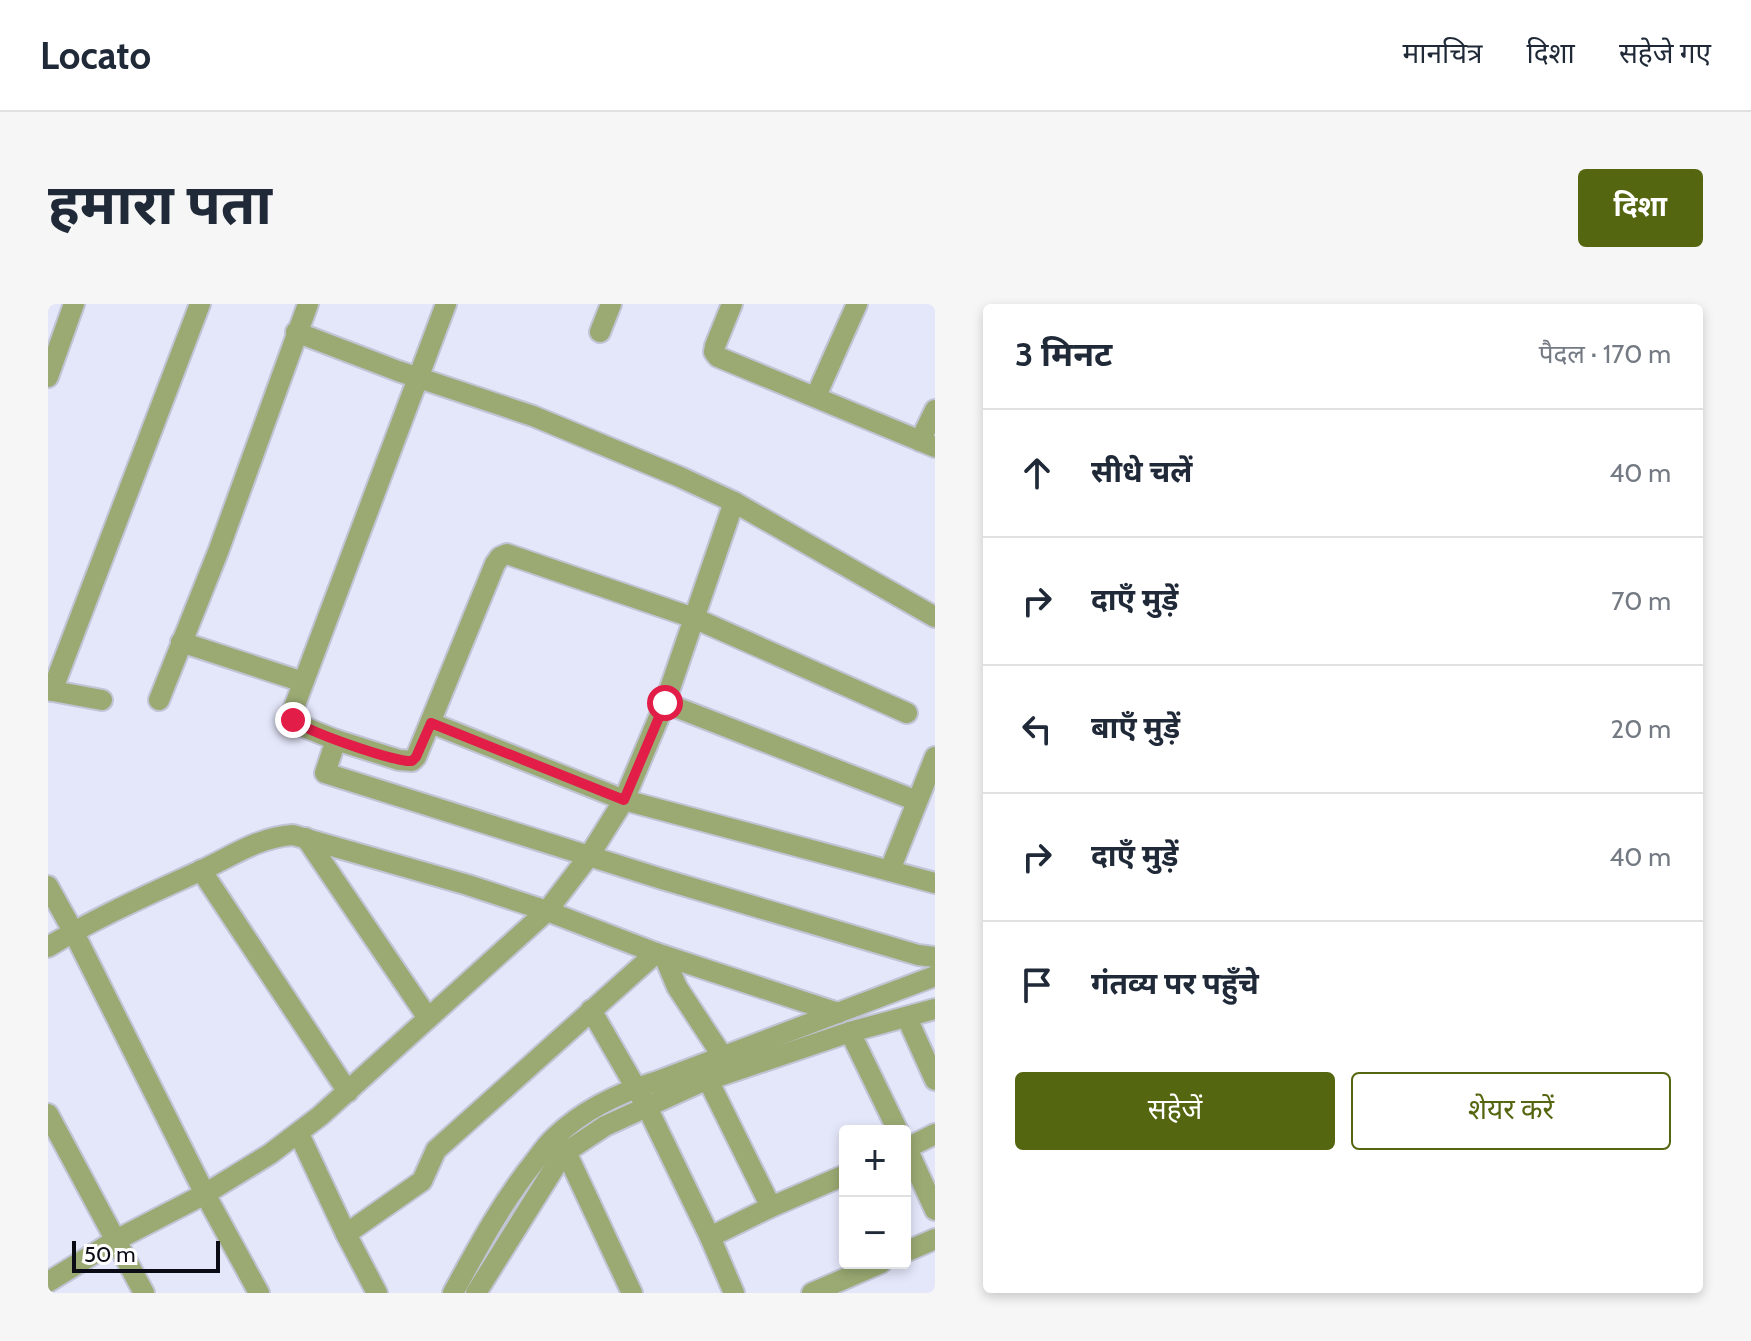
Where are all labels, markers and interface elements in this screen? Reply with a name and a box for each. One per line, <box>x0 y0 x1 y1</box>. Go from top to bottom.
text: Locato <box>40 32 151 79</box>
text: मानचित्र <box>1402 36 1482 70</box>
text: दिशा <box>1526 36 1575 70</box>
text: सहेजे गए <box>1619 36 1711 70</box>
button: दिशा <box>1578 169 1703 247</box>
text: हमारा पता <box>48 170 272 238</box>
text: 3 मिनट <box>1015 333 1112 375</box>
text: पैदल · 170 m <box>1539 338 1671 370</box>
icon: ahead <box>1015 451 1059 495</box>
text: सीधे चलें <box>1091 453 1192 490</box>
text: 40 m <box>1609 457 1671 489</box>
icon: right <box>1015 579 1059 623</box>
text: दाएँ मुड़ें <box>1091 581 1178 618</box>
text: 70 m <box>1611 585 1671 617</box>
route start <box>647 685 683 721</box>
route end <box>275 702 311 738</box>
icon: left <box>1015 707 1059 751</box>
text: बाएँ मुड़ें <box>1091 709 1180 746</box>
text: 20 m <box>1611 713 1671 745</box>
icon: right <box>1015 835 1059 879</box>
text: दाएँ मुड़ें <box>1091 837 1178 874</box>
text: 40 m <box>1609 841 1671 873</box>
icon: arrive <box>1015 963 1059 1007</box>
text: गंतव्य पर पहुँचे <box>1091 965 1259 1002</box>
button: सहेजें <box>1015 1072 1335 1150</box>
button: शेयर करें <box>1351 1072 1671 1150</box>
map controls <box>839 1125 911 1269</box>
button: + <box>839 1125 911 1197</box>
button: − <box>839 1197 911 1269</box>
scale bar <box>72 1237 220 1273</box>
text: 50 m <box>84 1241 136 1268</box>

